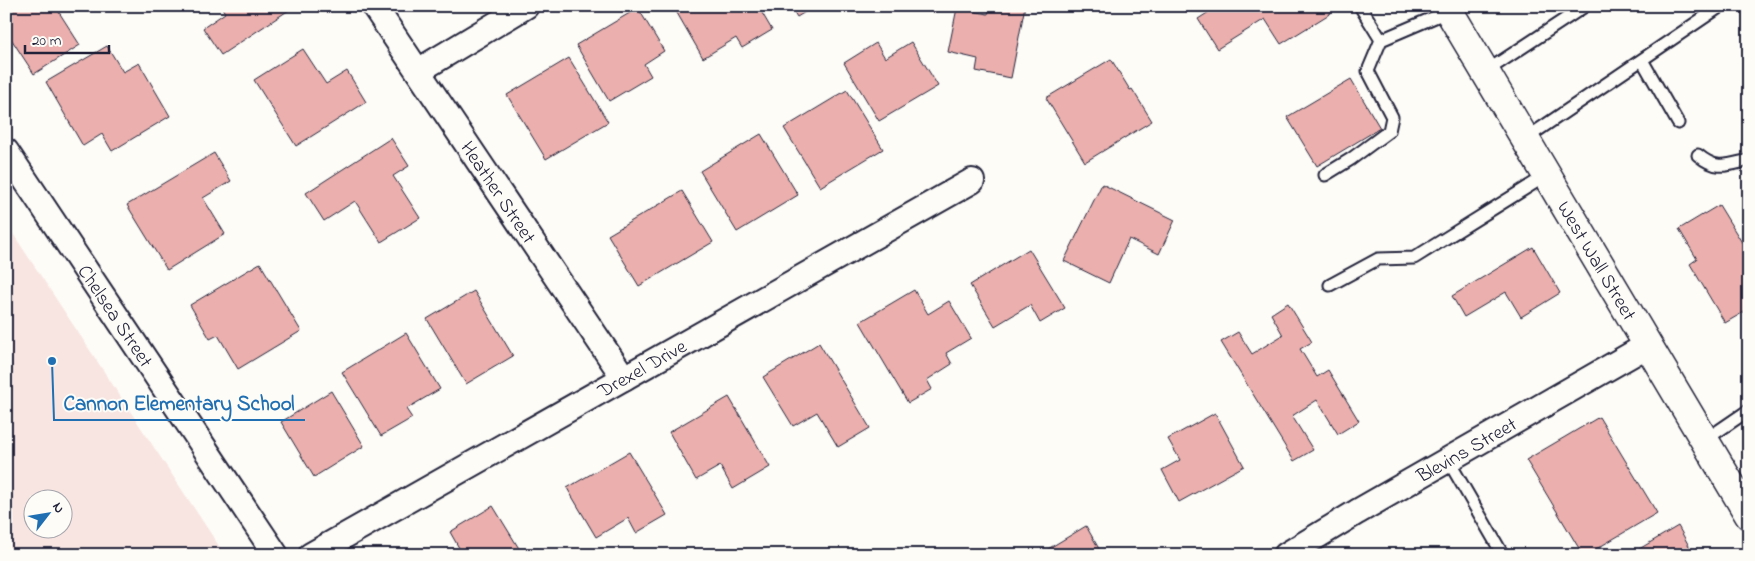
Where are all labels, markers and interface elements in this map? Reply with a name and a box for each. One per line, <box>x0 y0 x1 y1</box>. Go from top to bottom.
scale bar <box>25 22 109 54</box>
text: 20 m <box>32 30 62 52</box>
street label: Heather Street <box>452 136 542 251</box>
street label: West Wall Street <box>1548 196 1642 327</box>
street label: Chelsea Street <box>69 260 159 374</box>
street label: Drexel Drive <box>592 333 693 407</box>
callout: Cannon Elementary School <box>54 384 305 420</box>
text: Cannon Elementary School <box>63 390 295 422</box>
street label: Blevins Street <box>1411 411 1523 492</box>
north arrow <box>22 488 72 538</box>
text: N <box>46 499 69 518</box>

